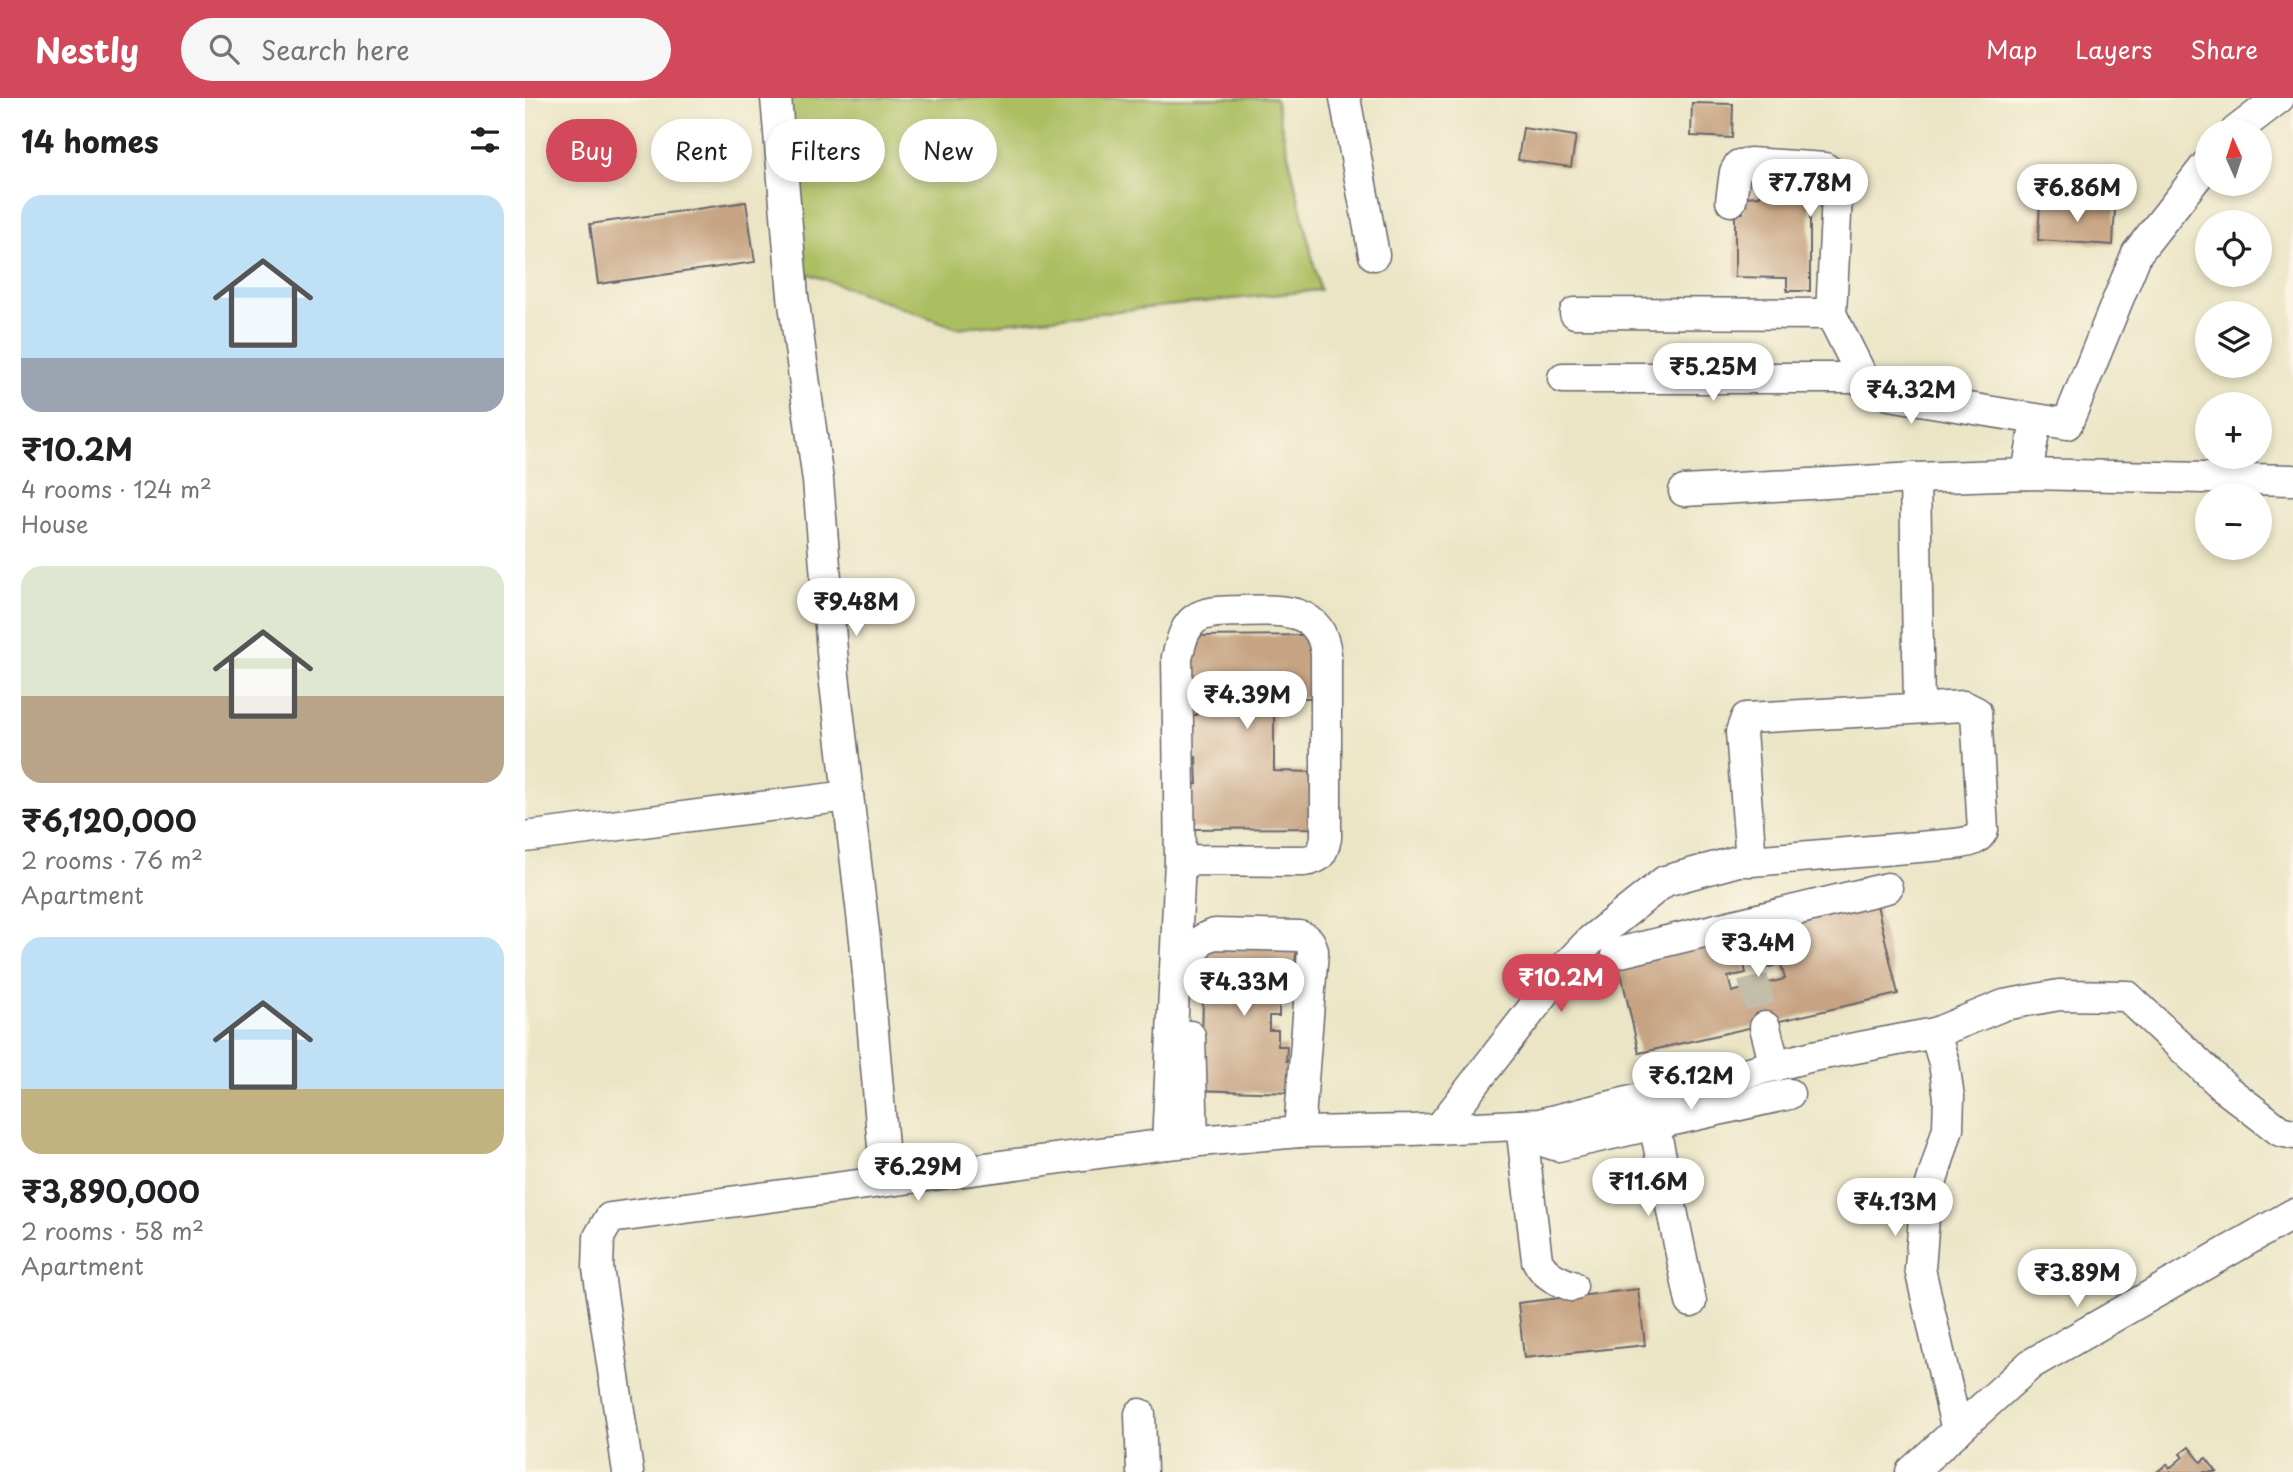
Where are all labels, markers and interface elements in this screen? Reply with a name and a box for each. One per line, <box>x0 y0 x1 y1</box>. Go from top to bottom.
search box <box>181 18 671 81</box>
text: Nestly <box>35 24 139 74</box>
icon: search <box>205 30 243 68</box>
text: Search here <box>261 30 410 69</box>
text: Map <box>1986 31 2037 67</box>
text: Layers <box>2075 31 2152 67</box>
text: Share <box>2190 31 2258 67</box>
text: 14 homes <box>21 118 159 163</box>
chip: Buy <box>546 119 637 182</box>
chip: Rent <box>651 119 752 182</box>
chip: Filters <box>766 119 885 182</box>
chip: New <box>899 119 997 182</box>
north arrow <box>2195 119 2271 196</box>
map controls <box>2195 119 2272 560</box>
icon: filters <box>466 121 504 159</box>
pin: ₹7.78M <box>1753 159 1867 219</box>
text: ₹7.78M <box>1768 164 1852 199</box>
pin: ₹6.86M <box>2020 164 2134 224</box>
text: ₹6.86M <box>2033 169 2121 204</box>
button: locate <box>2195 210 2272 287</box>
icon: home <box>200 240 326 366</box>
button: layers <box>2195 301 2272 378</box>
pin: ₹5.25M <box>1656 344 1770 403</box>
text: ₹5.25M <box>1669 348 1757 383</box>
pin: ₹4.32M <box>1854 366 1968 426</box>
text: ₹4.32M <box>1866 371 1956 406</box>
button: + <box>2195 392 2272 469</box>
text: ₹10.2M <box>21 426 133 471</box>
text: 4 rooms · 124 m² <box>21 471 212 506</box>
button: − <box>2195 483 2272 560</box>
text: House <box>21 506 88 541</box>
pin: ₹9.48M <box>799 578 913 638</box>
text: ₹9.48M <box>813 583 899 618</box>
icon: home <box>200 611 326 737</box>
pin: ₹4.39M <box>1190 672 1304 731</box>
text: ₹4.39M <box>1203 676 1291 711</box>
text: ₹6,120,000 <box>21 797 197 842</box>
text: 2 rooms · 76 m² <box>21 842 203 877</box>
text: Apartment <box>21 877 144 912</box>
pin: ₹3.4M <box>1709 920 1807 979</box>
text: ₹3.4M <box>1721 924 1795 959</box>
pin: ₹10.2M <box>1504 954 1618 1014</box>
pin: ₹4.33M <box>1187 958 1301 1018</box>
text: ₹10.2M <box>1518 959 1604 994</box>
text: ₹4.33M <box>1199 963 1289 998</box>
icon: home <box>200 982 326 1108</box>
pin: ₹6.12M <box>1634 1052 1748 1112</box>
text: ₹6.12M <box>1648 1057 1734 1092</box>
pin: ₹6.29M <box>861 1144 975 1203</box>
text: ₹6.29M <box>874 1148 962 1183</box>
pin: ₹11.6M <box>1591 1158 1705 1218</box>
text: ₹11.6M <box>1608 1163 1688 1198</box>
text: ₹3,890,000 <box>21 1168 200 1213</box>
pin: ₹4.13M <box>1838 1178 1952 1238</box>
text: ₹4.13M <box>1853 1183 1937 1218</box>
text: 2 rooms · 58 m² <box>21 1213 204 1248</box>
text: Apartment <box>21 1248 144 1283</box>
pin: ₹3.89M <box>2020 1250 2134 1309</box>
text: ₹3.89M <box>2034 1254 2120 1289</box>

